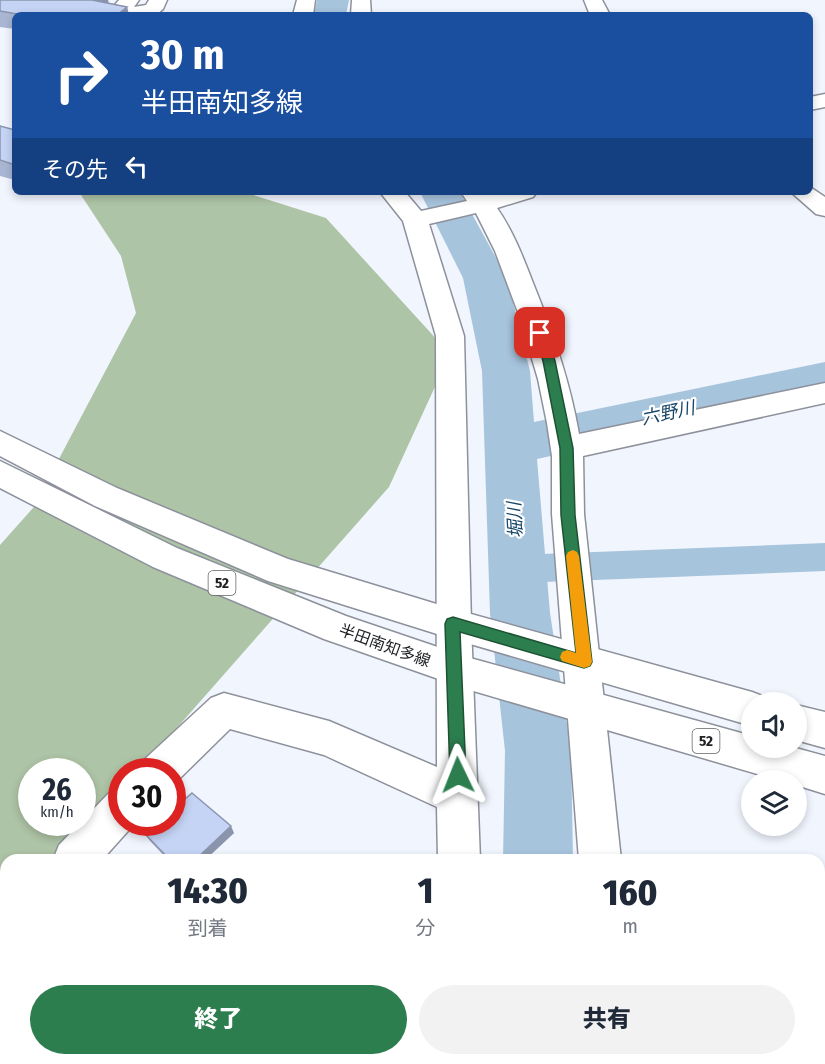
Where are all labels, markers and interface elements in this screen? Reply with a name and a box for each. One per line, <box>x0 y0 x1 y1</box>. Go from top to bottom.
text: 30 m <box>141 30 225 80</box>
icon: right <box>42 36 120 114</box>
text: 半田南知多線 <box>141 87 303 119</box>
icon: left <box>120 150 153 183</box>
text: その先 <box>42 156 108 183</box>
pin <box>514 307 565 358</box>
icon: arrive <box>523 316 556 349</box>
water label: 六野川 <box>639 396 699 429</box>
water label: 堀川 <box>503 499 527 539</box>
road number: 52 <box>208 571 236 595</box>
street label: 半田南知多線 <box>336 620 433 671</box>
map controls <box>741 692 807 836</box>
button: sound <box>741 692 807 758</box>
road number: 52 <box>692 729 720 753</box>
position arrow <box>426 743 490 807</box>
speed limit sign: 30 <box>108 758 186 836</box>
button: layers <box>741 770 807 836</box>
text: 26 <box>42 772 72 808</box>
text: km/h <box>40 803 74 821</box>
text: 14:30 <box>167 869 248 913</box>
text: 1 <box>418 869 433 913</box>
text: 160 <box>603 871 658 915</box>
text: m <box>623 914 638 938</box>
text: 到着 <box>188 916 228 940</box>
text: 分 <box>415 916 435 940</box>
button: 終了 <box>30 985 407 1054</box>
button: 共有 <box>419 985 795 1054</box>

